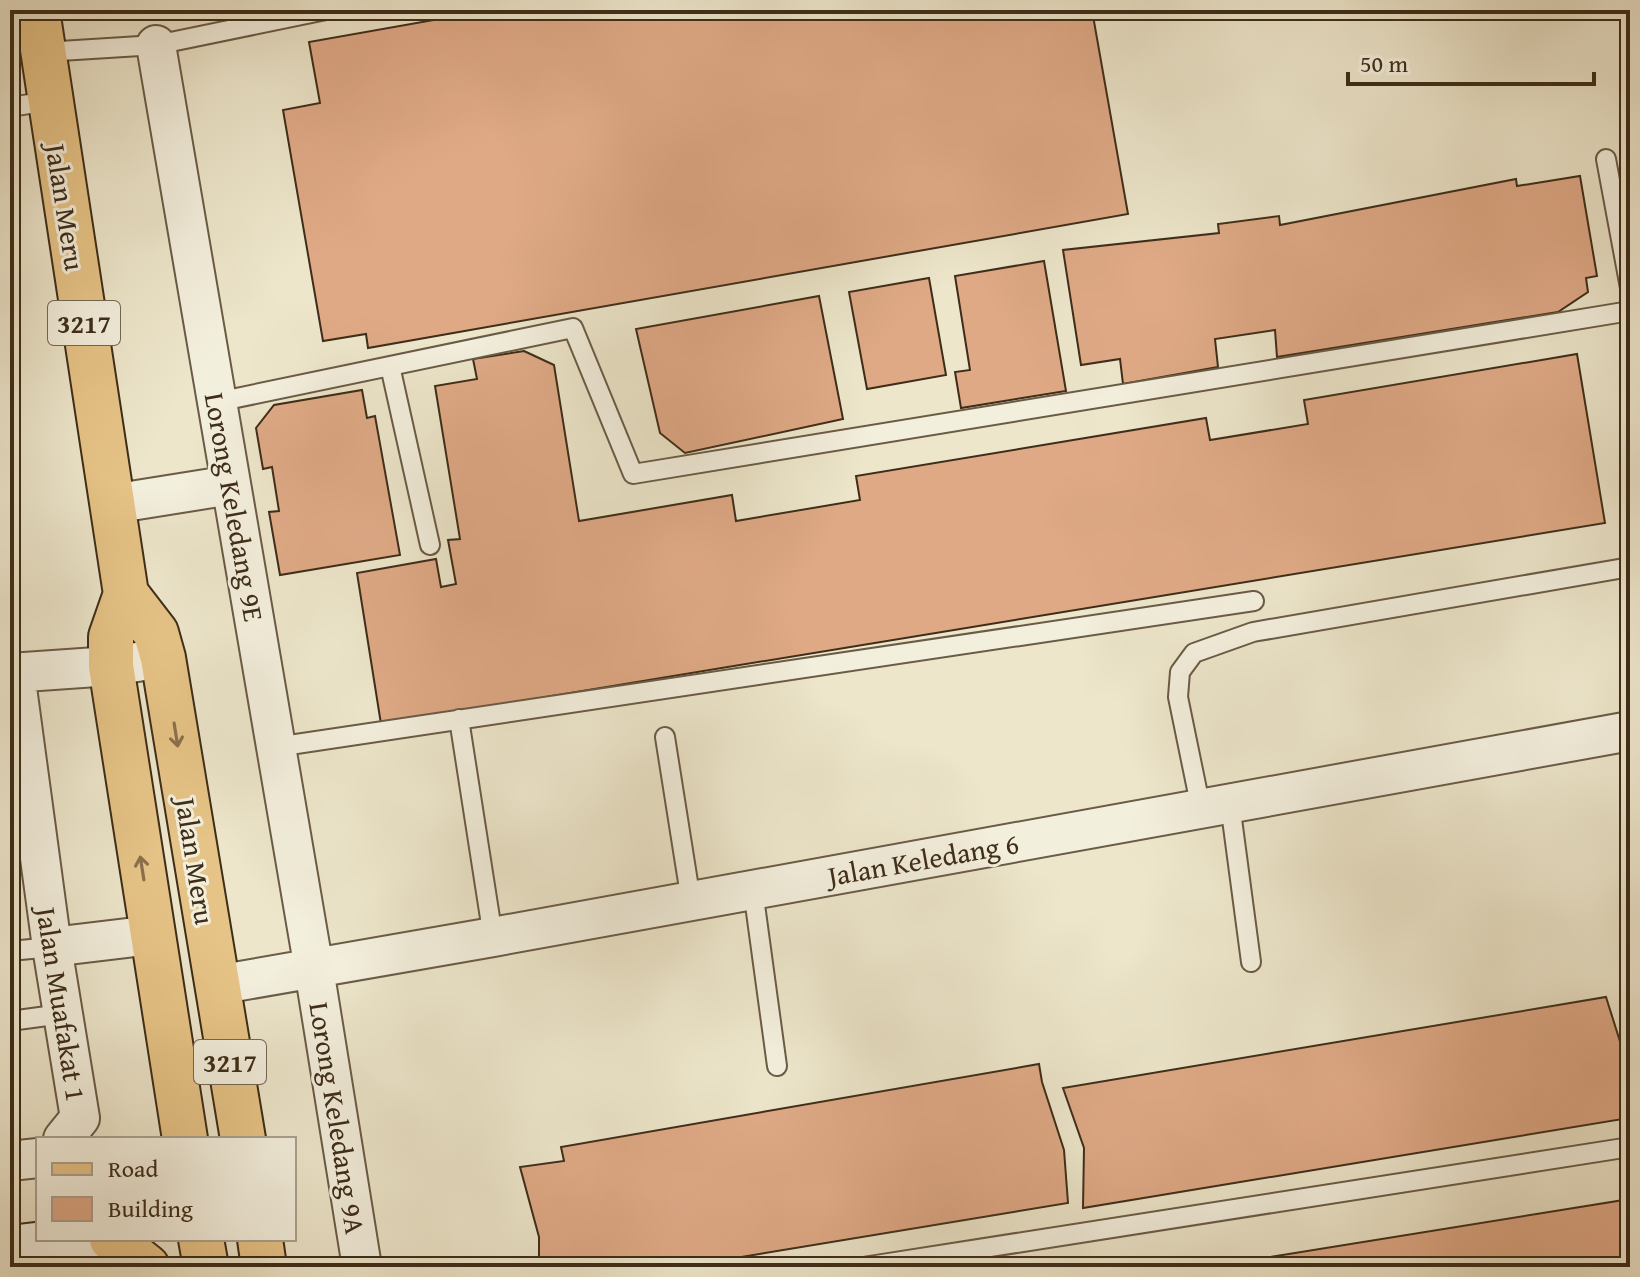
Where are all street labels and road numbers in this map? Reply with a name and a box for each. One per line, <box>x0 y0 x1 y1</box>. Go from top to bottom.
street label: Jalan Meru <box>35 138 96 273</box>
road number: 3217 <box>48 301 120 345</box>
street label: Lorong Keledang 9E <box>195 389 275 625</box>
street label: Jalan Meru <box>165 792 226 927</box>
street label: Jalan Keledang 6 <box>821 822 1022 896</box>
street label: Jalan Muafakat 1 <box>26 901 98 1104</box>
street label: Lorong Keledang 9A <box>299 999 377 1237</box>
road number: 3217 <box>194 1040 266 1084</box>

